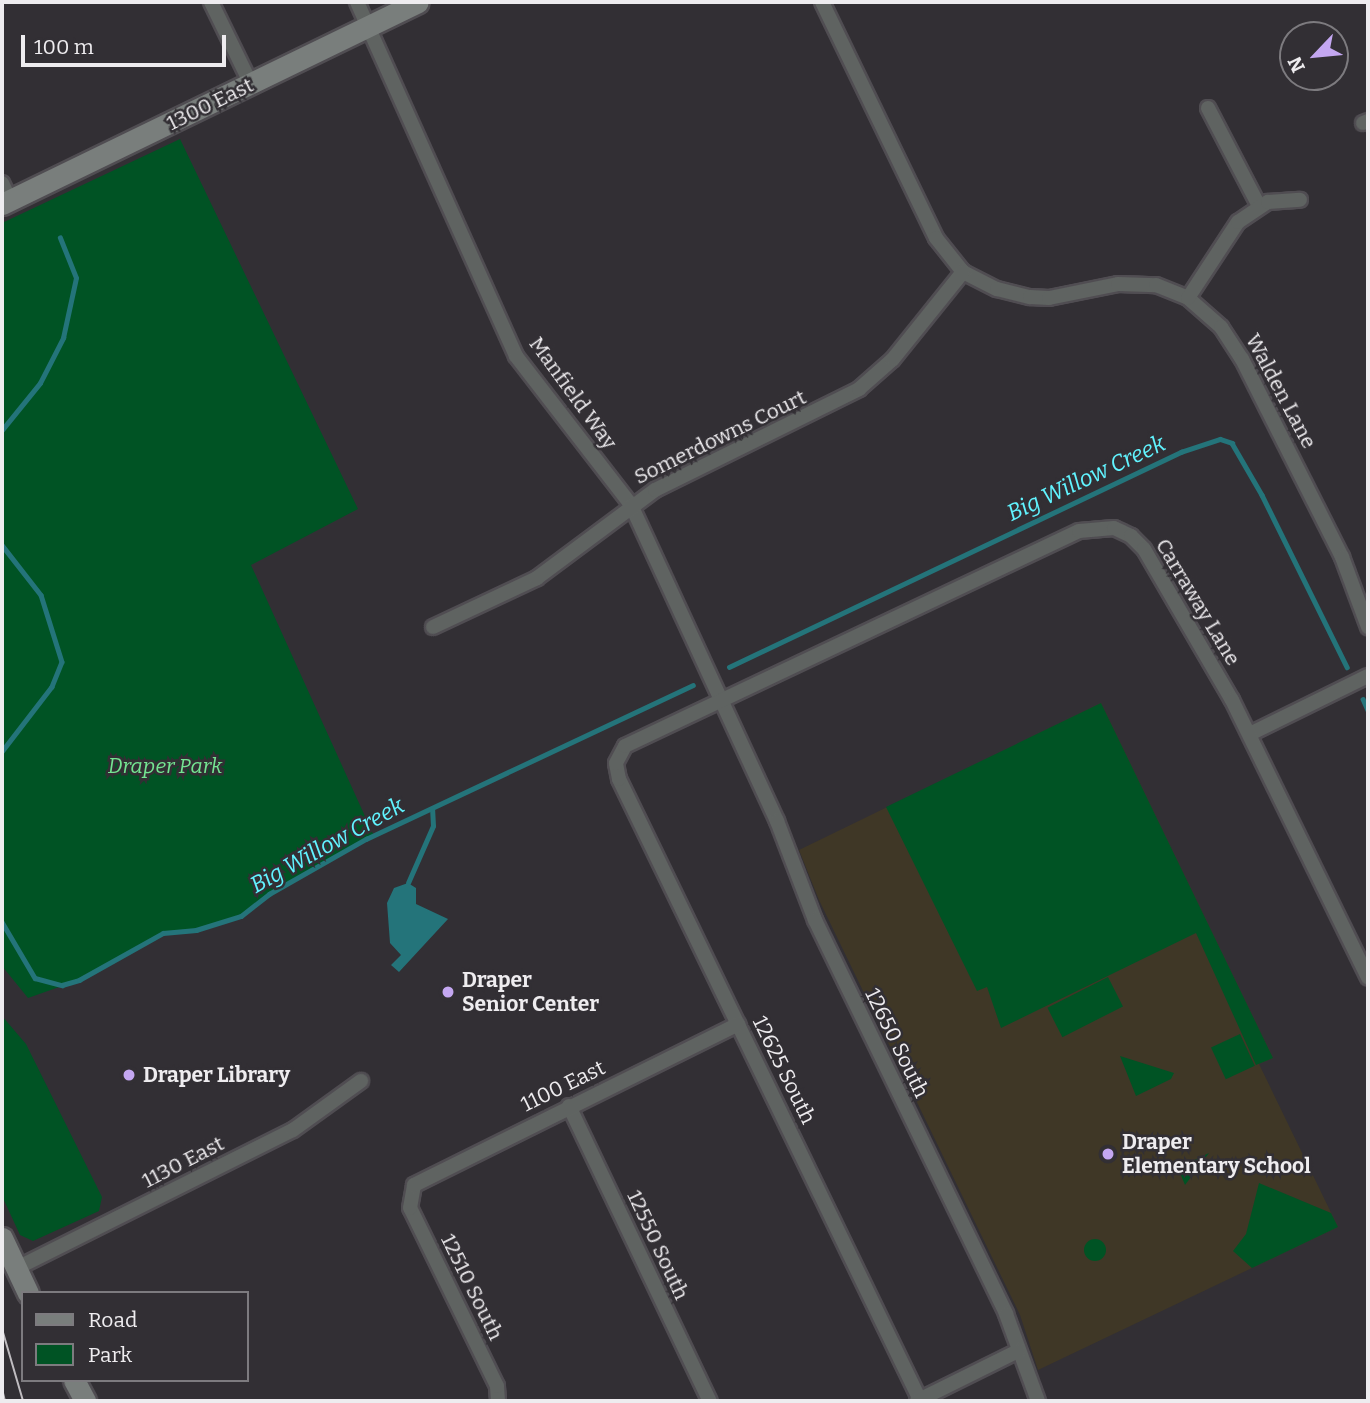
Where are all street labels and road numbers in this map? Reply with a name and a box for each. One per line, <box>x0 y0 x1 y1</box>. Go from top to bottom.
street label: 1300 East <box>163 72 257 136</box>
street label: Walden Lane <box>1240 329 1322 453</box>
street label: Manfield Way <box>524 332 622 454</box>
street label: Somerdowns Court <box>630 384 810 490</box>
street label: Carraway Lane <box>1150 534 1246 670</box>
street label: 12650 South <box>860 984 934 1102</box>
street label: 12625 South <box>747 1012 821 1128</box>
street label: 1100 East <box>517 1055 609 1117</box>
street label: 1130 East <box>138 1131 228 1193</box>
street label: 12550 South <box>622 1186 694 1304</box>
street label: 12510 South <box>435 1230 509 1344</box>

